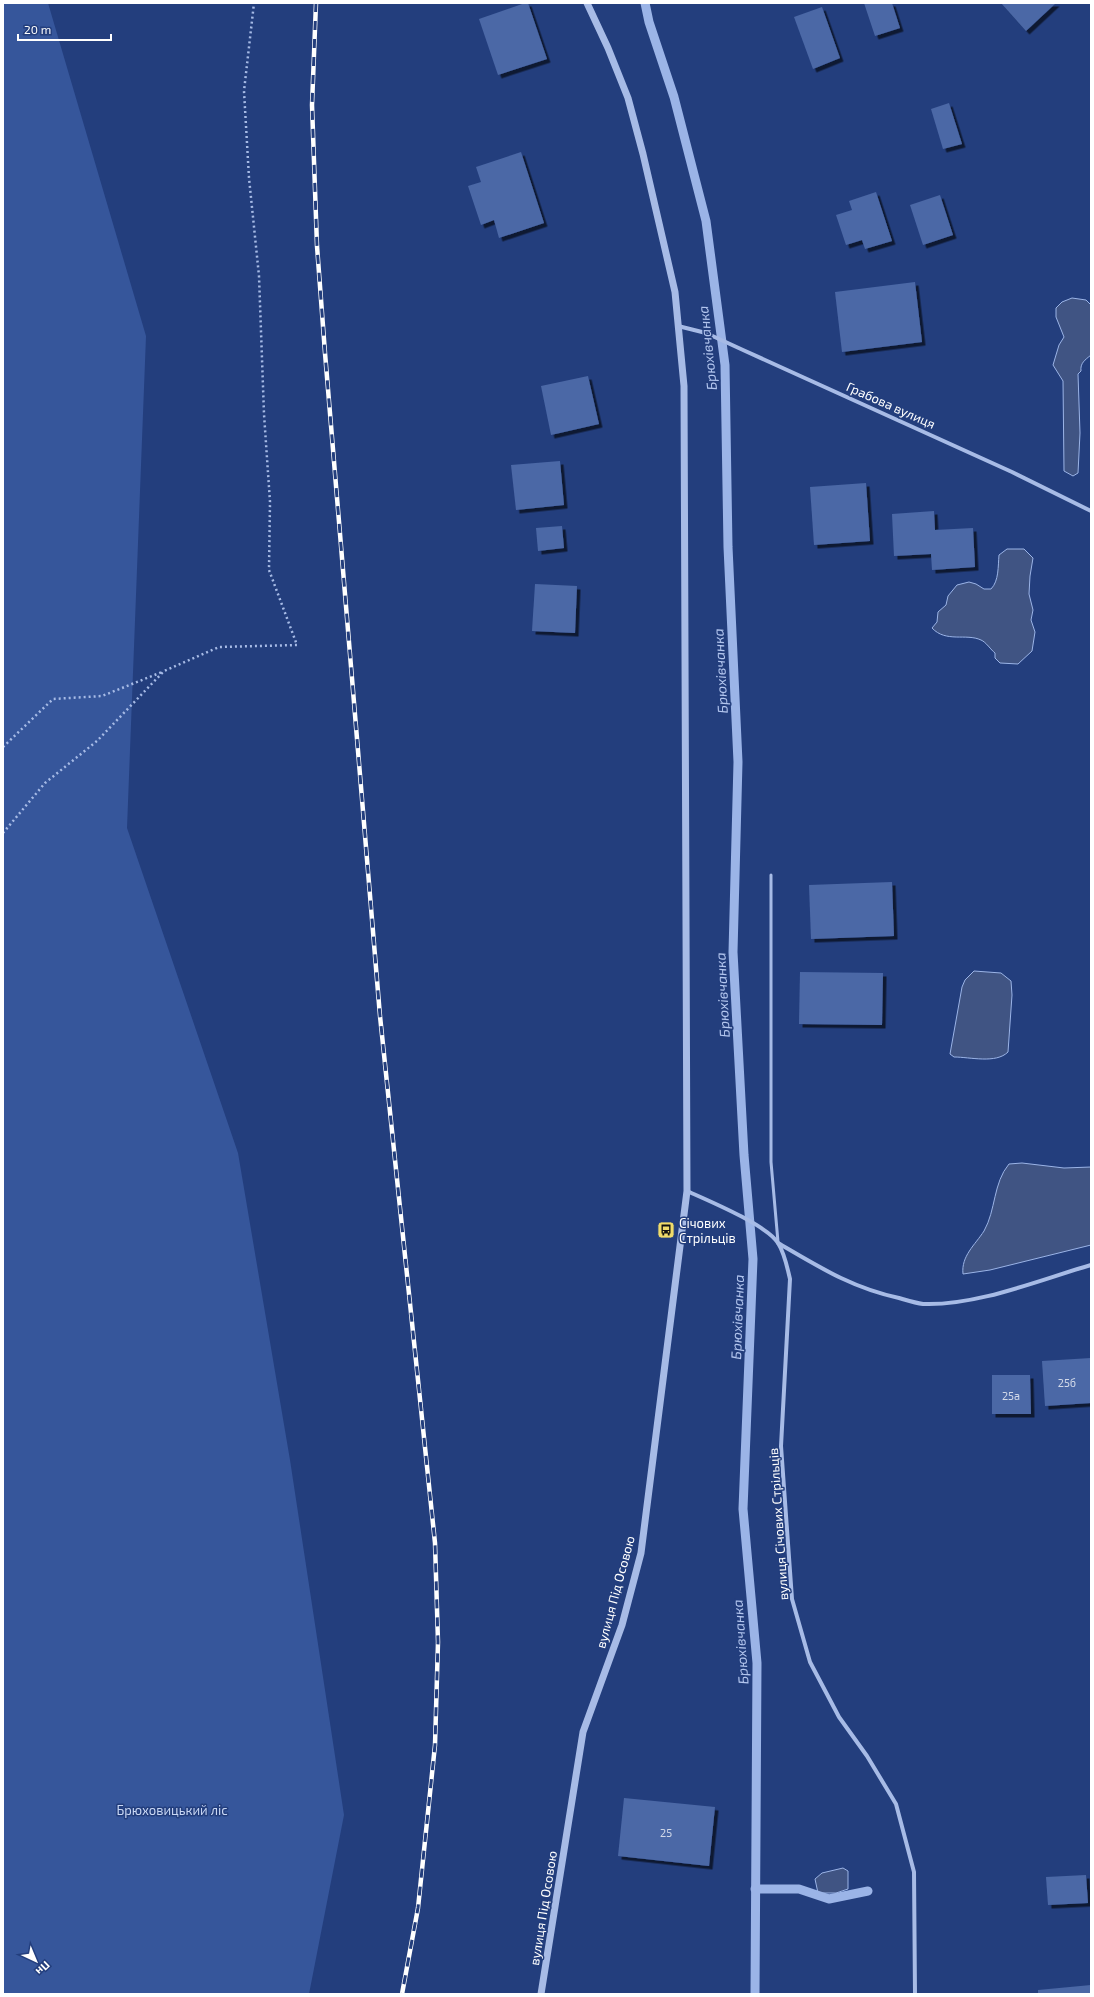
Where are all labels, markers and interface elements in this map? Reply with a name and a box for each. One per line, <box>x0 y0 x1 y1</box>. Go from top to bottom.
scale bar <box>18 16 111 42</box>
text: 20 m <box>24 22 51 36</box>
water label: Брюхівчанка <box>694 305 720 391</box>
street label: Грабова вулиця <box>844 378 938 432</box>
water label: Брюхівчанка <box>709 628 731 714</box>
water label: Брюхівчанка <box>711 952 733 1038</box>
place label: Січових Стрільців <box>679 1215 736 1246</box>
bus stop icon: Січових Стрільців <box>656 1220 676 1240</box>
water label: Брюхівчанка <box>727 1274 747 1360</box>
house number: 25б <box>1058 1376 1076 1389</box>
house number: 25а <box>1002 1389 1020 1402</box>
street label: вулиця Січових Стрільців <box>765 1447 791 1601</box>
street label: вулиця Під Осовою <box>592 1534 638 1650</box>
water label: Брюхівчанка <box>729 1599 751 1685</box>
park label: Брюховицький ліс <box>116 1802 228 1818</box>
house number: 25 <box>660 1826 672 1839</box>
street label: вулиця Під Осовою <box>526 1849 560 1967</box>
north arrow <box>16 1941 56 1981</box>
text: Пн <box>34 1959 53 1978</box>

